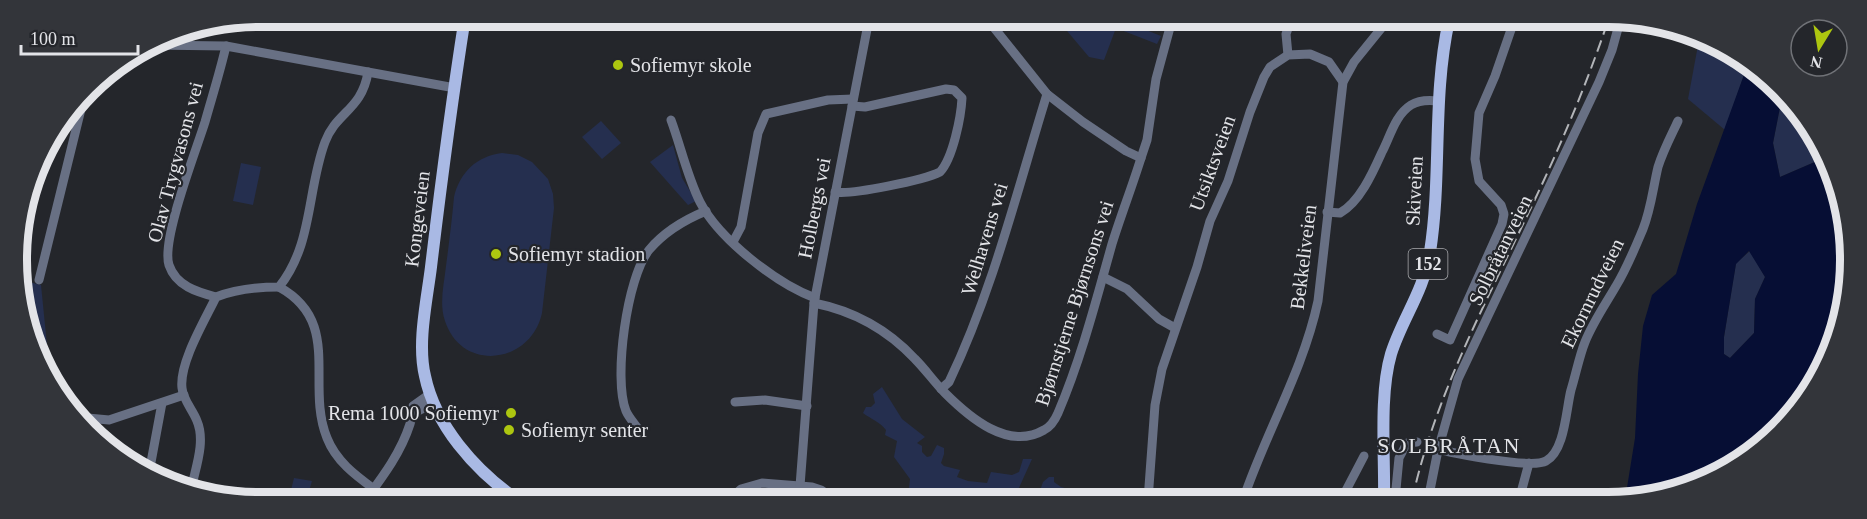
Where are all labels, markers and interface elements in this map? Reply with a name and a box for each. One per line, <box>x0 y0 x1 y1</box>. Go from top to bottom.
scale bar <box>21 18 138 56</box>
north arrow <box>1789 18 1849 78</box>
text: 100 m <box>30 29 76 49</box>
text: N <box>1809 53 1824 72</box>
place label: Sofiemyr skole <box>630 54 752 77</box>
marker: Sofiemyr skole <box>611 58 625 72</box>
street label: Olav Trygvasons vei <box>143 79 208 245</box>
street label: Utsiktsveien <box>1185 112 1239 214</box>
street label: Holbergs vei <box>793 155 836 261</box>
street label: Skiveien <box>1401 155 1427 227</box>
street label: Kongeveien <box>400 170 435 268</box>
street label: Welhavens vei <box>956 180 1012 298</box>
street label: Solbråtanveien <box>1464 191 1536 309</box>
street label: Bjørnstjerne Bjørnsons vei <box>1030 197 1119 409</box>
street label: Bekkeliveien <box>1286 203 1320 311</box>
street label: Ekornrudveien <box>1556 235 1628 351</box>
place label: Sofiemyr stadion <box>508 243 645 266</box>
marker: Sofiemyr stadion <box>489 247 503 261</box>
road number: 152 <box>1408 249 1448 279</box>
place label: Rema 1000 Sofiemyr <box>328 402 499 425</box>
marker: Rema 1000 Sofiemyr <box>504 406 518 420</box>
place label: Sofiemyr senter <box>521 419 649 442</box>
marker: Sofiemyr senter <box>502 423 516 437</box>
district label: SOLBRÅTAN <box>1377 433 1521 458</box>

